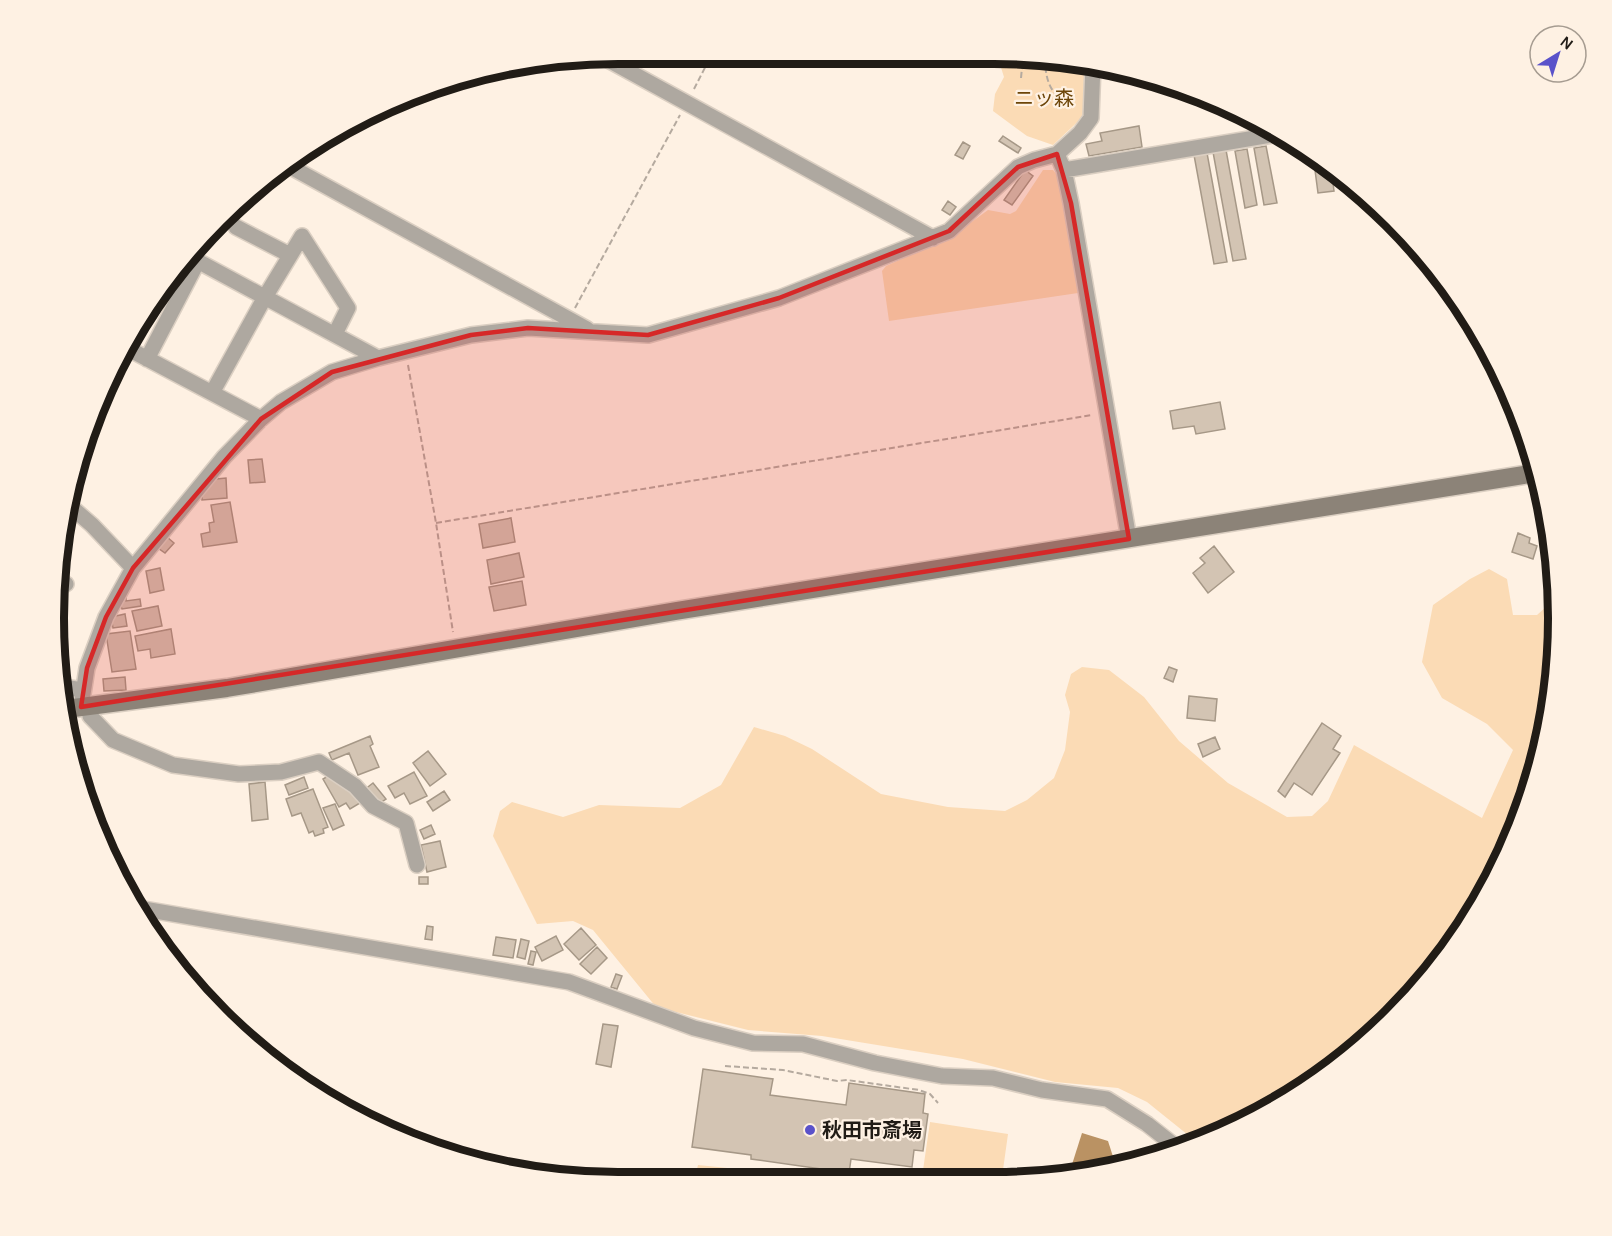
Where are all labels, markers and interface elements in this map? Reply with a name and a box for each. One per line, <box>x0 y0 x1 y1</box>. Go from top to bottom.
north arrow <box>1528 24 1588 84</box>
text: N <box>1557 32 1577 54</box>
park label: ニッ森 <box>1014 87 1074 110</box>
place label: 秋田市斎場 <box>822 1119 922 1142</box>
marker: 秋田市斎場 <box>803 1123 817 1137</box>

